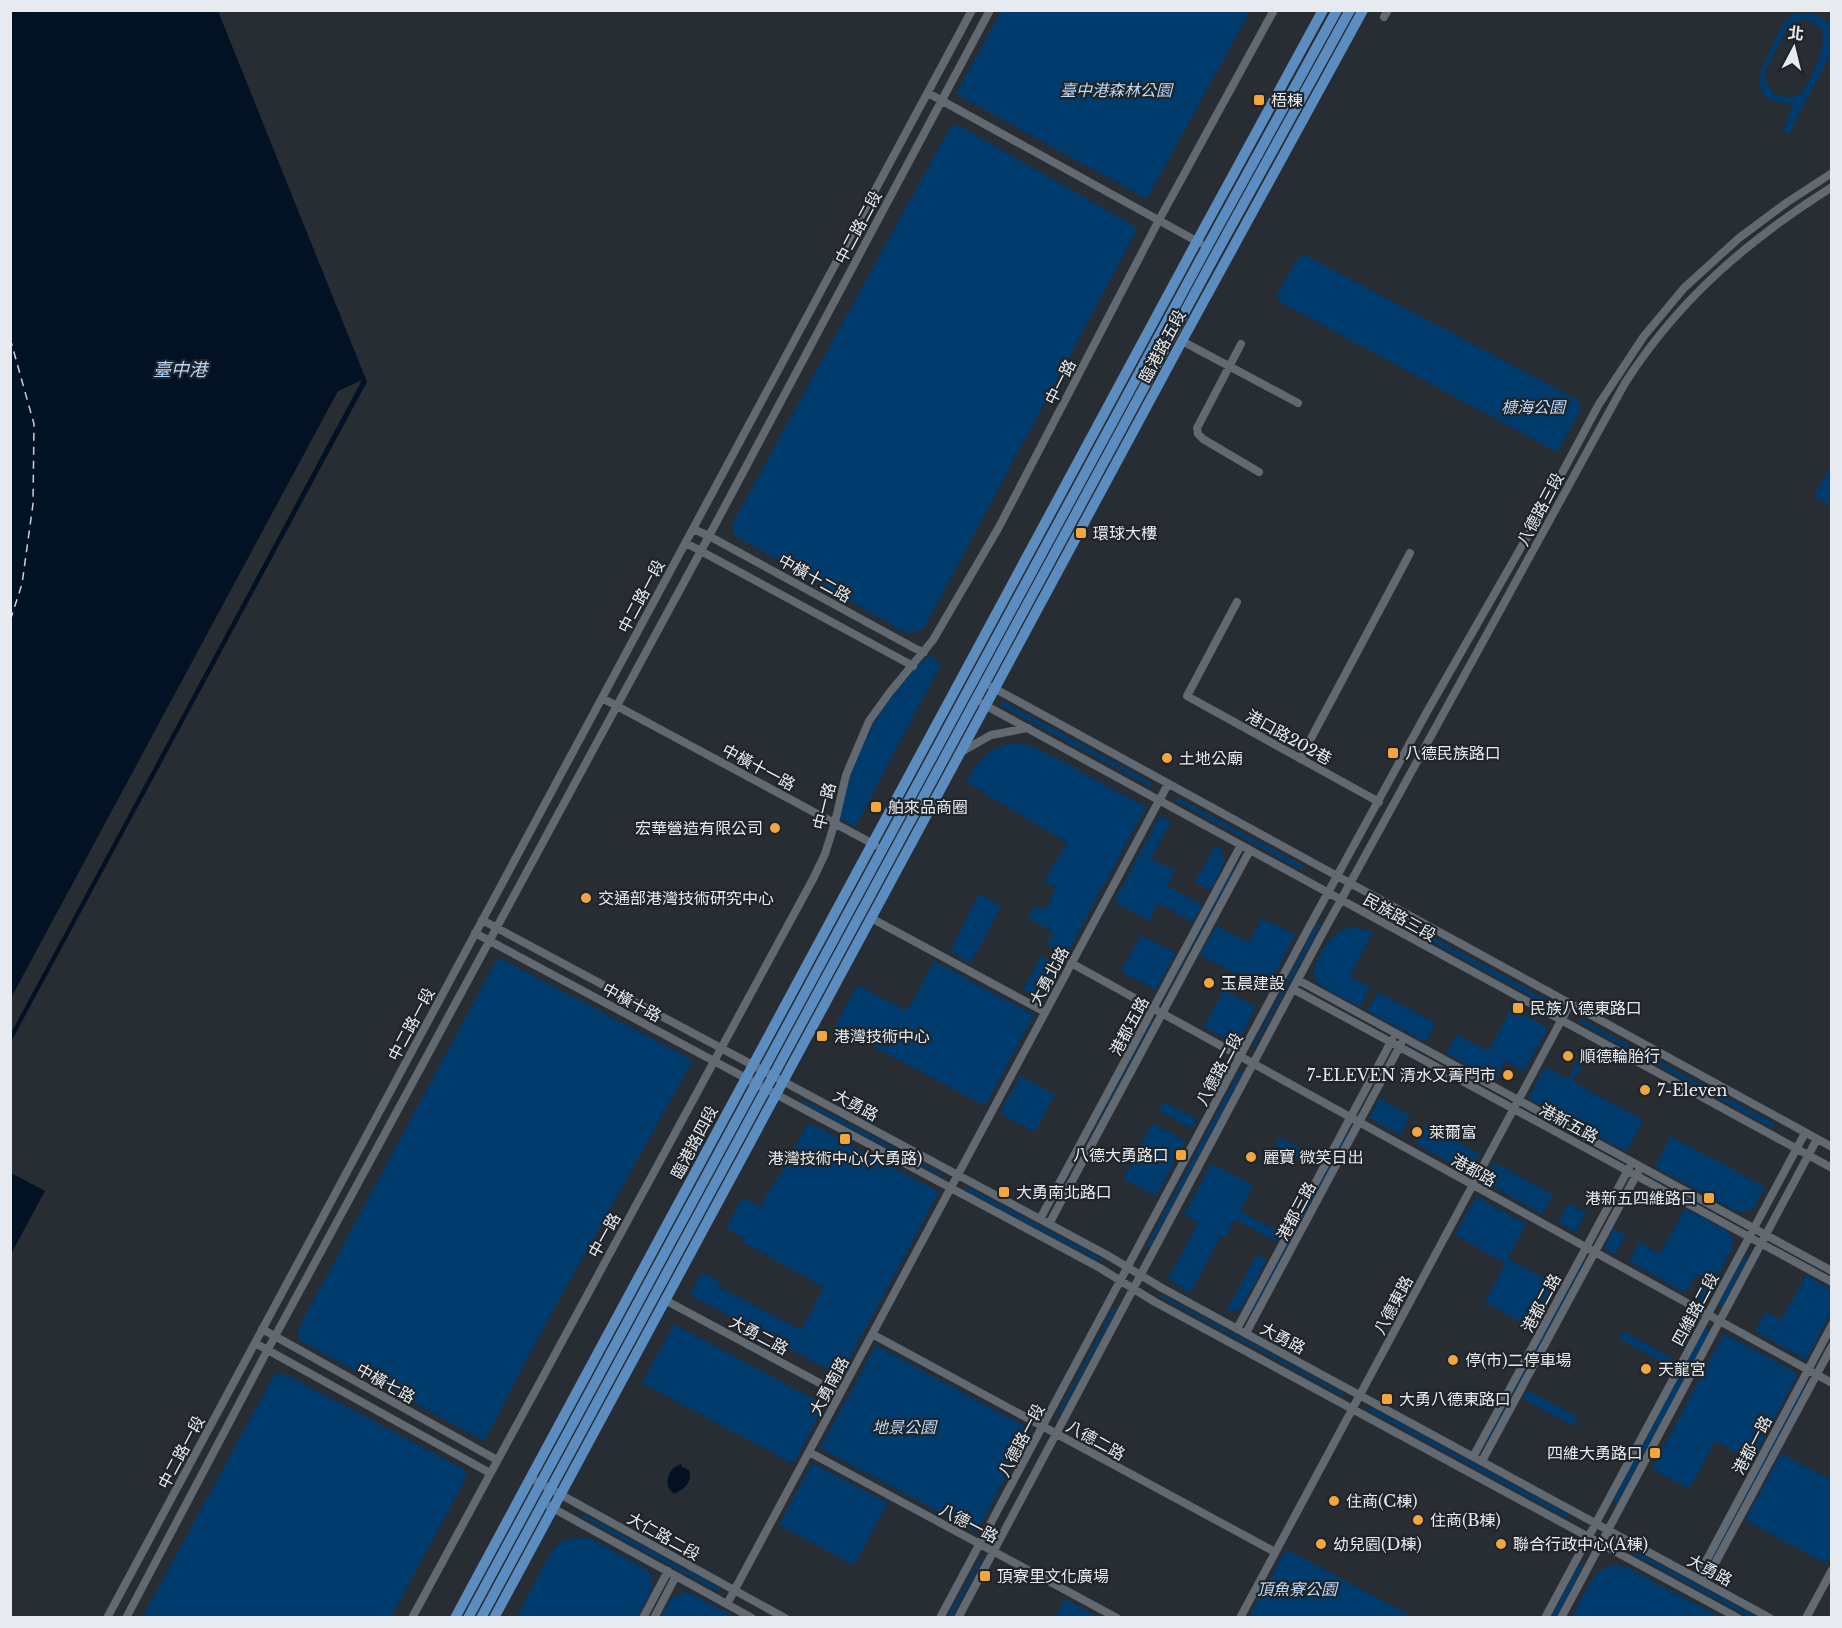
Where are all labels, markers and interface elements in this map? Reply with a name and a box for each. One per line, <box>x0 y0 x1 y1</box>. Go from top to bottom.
north arrow <box>1764 18 1824 78</box>
text: 北 <box>1787 22 1805 44</box>
park label: 臺中港森林公園 <box>1060 80 1174 100</box>
place label: 梧棟 <box>1271 90 1303 110</box>
marker: 梧棟 <box>1252 93 1266 107</box>
street label: 中二路二段 <box>830 187 886 267</box>
street label: 臨港路五段 <box>1134 306 1190 386</box>
street label: 中一路 <box>1040 356 1080 408</box>
water label: 臺中港 <box>153 359 210 381</box>
park label: 槺海公園 <box>1501 397 1567 417</box>
street label: 八德路三段 <box>1512 469 1568 549</box>
place label: 環球大樓 <box>1093 523 1157 543</box>
marker: 環球大樓 <box>1074 526 1088 540</box>
street label: 中橫十二路 <box>775 550 855 606</box>
street label: 中二路一段 <box>613 556 669 636</box>
street label: 港口路202巷 <box>1243 705 1335 769</box>
street label: 中橫十一路 <box>719 739 799 795</box>
place label: 八德民族路口 <box>1405 743 1501 763</box>
marker: 八德民族路口 <box>1386 746 1400 760</box>
place label: 土地公廟 <box>1179 748 1243 768</box>
marker: 土地公廟 <box>1160 751 1174 765</box>
street label: 中一路 <box>808 780 840 832</box>
place label: 舶來品商圈 <box>888 797 968 817</box>
marker: 舶來品商圈 <box>869 800 883 814</box>
place label: 宏華營造有限公司 <box>635 818 763 838</box>
marker: 宏華營造有限公司 <box>768 821 782 835</box>
place label: 交通部港灣技術研究中心 <box>598 888 774 908</box>
street label: 民族路三段 <box>1360 889 1440 945</box>
marker: 交通部港灣技術研究中心 <box>579 891 593 905</box>
street label: 大勇北路 <box>1025 943 1073 1009</box>
place label: 玉晨建設 <box>1221 973 1285 993</box>
marker: 玉晨建設 <box>1202 976 1216 990</box>
street label: 中橫十路 <box>599 978 665 1026</box>
street label: 中二路一段 <box>383 984 439 1064</box>
street label: 港都五路 <box>1105 993 1153 1059</box>
place label: 民族八德東路口 <box>1530 998 1642 1018</box>
marker: 民族八德東路口 <box>1511 1001 1525 1015</box>
place label: 港灣技術中心 <box>834 1026 930 1046</box>
marker: 港灣技術中心 <box>815 1029 829 1043</box>
street label: 八德路二段 <box>1191 1029 1247 1109</box>
place label: 順德輪胎行 <box>1580 1046 1660 1066</box>
marker: 順德輪胎行 <box>1561 1049 1575 1063</box>
place label: 7-ELEVEN 清水又菁門市 <box>1307 1065 1496 1085</box>
marker: 7-ELEVEN 清水又菁門市 <box>1501 1068 1515 1082</box>
place label: 7-Eleven <box>1657 1080 1727 1100</box>
marker: 7-Eleven <box>1638 1083 1652 1097</box>
street label: 大勇路 <box>830 1085 882 1125</box>
street label: 港新五路 <box>1536 1099 1602 1147</box>
street label: 臨港路四段 <box>666 1102 722 1182</box>
place label: 萊爾富 <box>1429 1122 1477 1142</box>
marker: 萊爾富 <box>1410 1125 1424 1139</box>
marker: 港灣技術中心(大勇路) <box>838 1132 852 1146</box>
place label: 八德大勇路口 <box>1073 1145 1169 1165</box>
place label: 麗寶 微笑日出 <box>1263 1147 1364 1167</box>
place label: 港灣技術中心(大勇路) <box>768 1148 922 1168</box>
marker: 八德大勇路口 <box>1174 1148 1188 1162</box>
marker: 麗寶 微笑日出 <box>1244 1150 1258 1164</box>
street label: 港都路 <box>1448 1150 1500 1190</box>
street label: 港都三路 <box>1272 1178 1320 1244</box>
place label: 大勇南北路口 <box>1016 1182 1112 1202</box>
marker: 大勇南北路口 <box>997 1185 1011 1199</box>
place label: 港新五四維路口 <box>1585 1188 1697 1208</box>
marker: 港新五四維路口 <box>1702 1191 1716 1205</box>
street label: 中一路 <box>584 1209 624 1261</box>
street label: 四維路二段 <box>1667 1269 1723 1349</box>
street label: 港都二路 <box>1517 1270 1565 1336</box>
street label: 八德東路 <box>1369 1272 1417 1338</box>
street label: 大勇二路 <box>726 1311 792 1359</box>
street label: 大勇路 <box>1257 1318 1309 1358</box>
place label: 停(市)二停車場 <box>1465 1350 1572 1370</box>
street label: 大勇南路 <box>805 1353 853 1419</box>
marker: 停(市)二停車場 <box>1446 1353 1460 1367</box>
street label: 中橫七路 <box>353 1359 419 1407</box>
place label: 天龍宮 <box>1658 1359 1706 1379</box>
marker: 天龍宮 <box>1639 1362 1653 1376</box>
place label: 大勇八德東路口 <box>1399 1389 1511 1409</box>
marker: 大勇八德東路口 <box>1380 1392 1394 1406</box>
street label: 八德路一段 <box>993 1400 1049 1480</box>
street label: 中二路一段 <box>153 1412 209 1492</box>
street label: 港都一路 <box>1728 1412 1776 1478</box>
street label: 八德二路 <box>1063 1416 1129 1464</box>
park label: 地景公園 <box>872 1417 938 1437</box>
place label: 四維大勇路口 <box>1547 1443 1643 1463</box>
marker: 四維大勇路口 <box>1648 1446 1662 1460</box>
place label: 住商(C棟) <box>1346 1491 1417 1511</box>
marker: 住商(C棟) <box>1327 1494 1341 1508</box>
street label: 八德一路 <box>936 1499 1002 1547</box>
street label: 大仁路二段 <box>624 1508 704 1564</box>
place label: 住商(B棟) <box>1430 1510 1501 1530</box>
marker: 住商(B棟) <box>1411 1513 1425 1527</box>
place label: 幼兒園(D棟) <box>1333 1534 1422 1554</box>
place label: 聯合行政中心(A棟) <box>1513 1534 1648 1554</box>
marker: 幼兒園(D棟) <box>1314 1537 1328 1551</box>
marker: 聯合行政中心(A棟) <box>1494 1537 1508 1551</box>
street label: 大勇路 <box>1684 1550 1736 1590</box>
place label: 頂寮里文化廣場 <box>997 1566 1109 1586</box>
marker: 頂寮里文化廣場 <box>978 1569 992 1583</box>
park label: 頂魚寮公園 <box>1257 1579 1339 1599</box>

